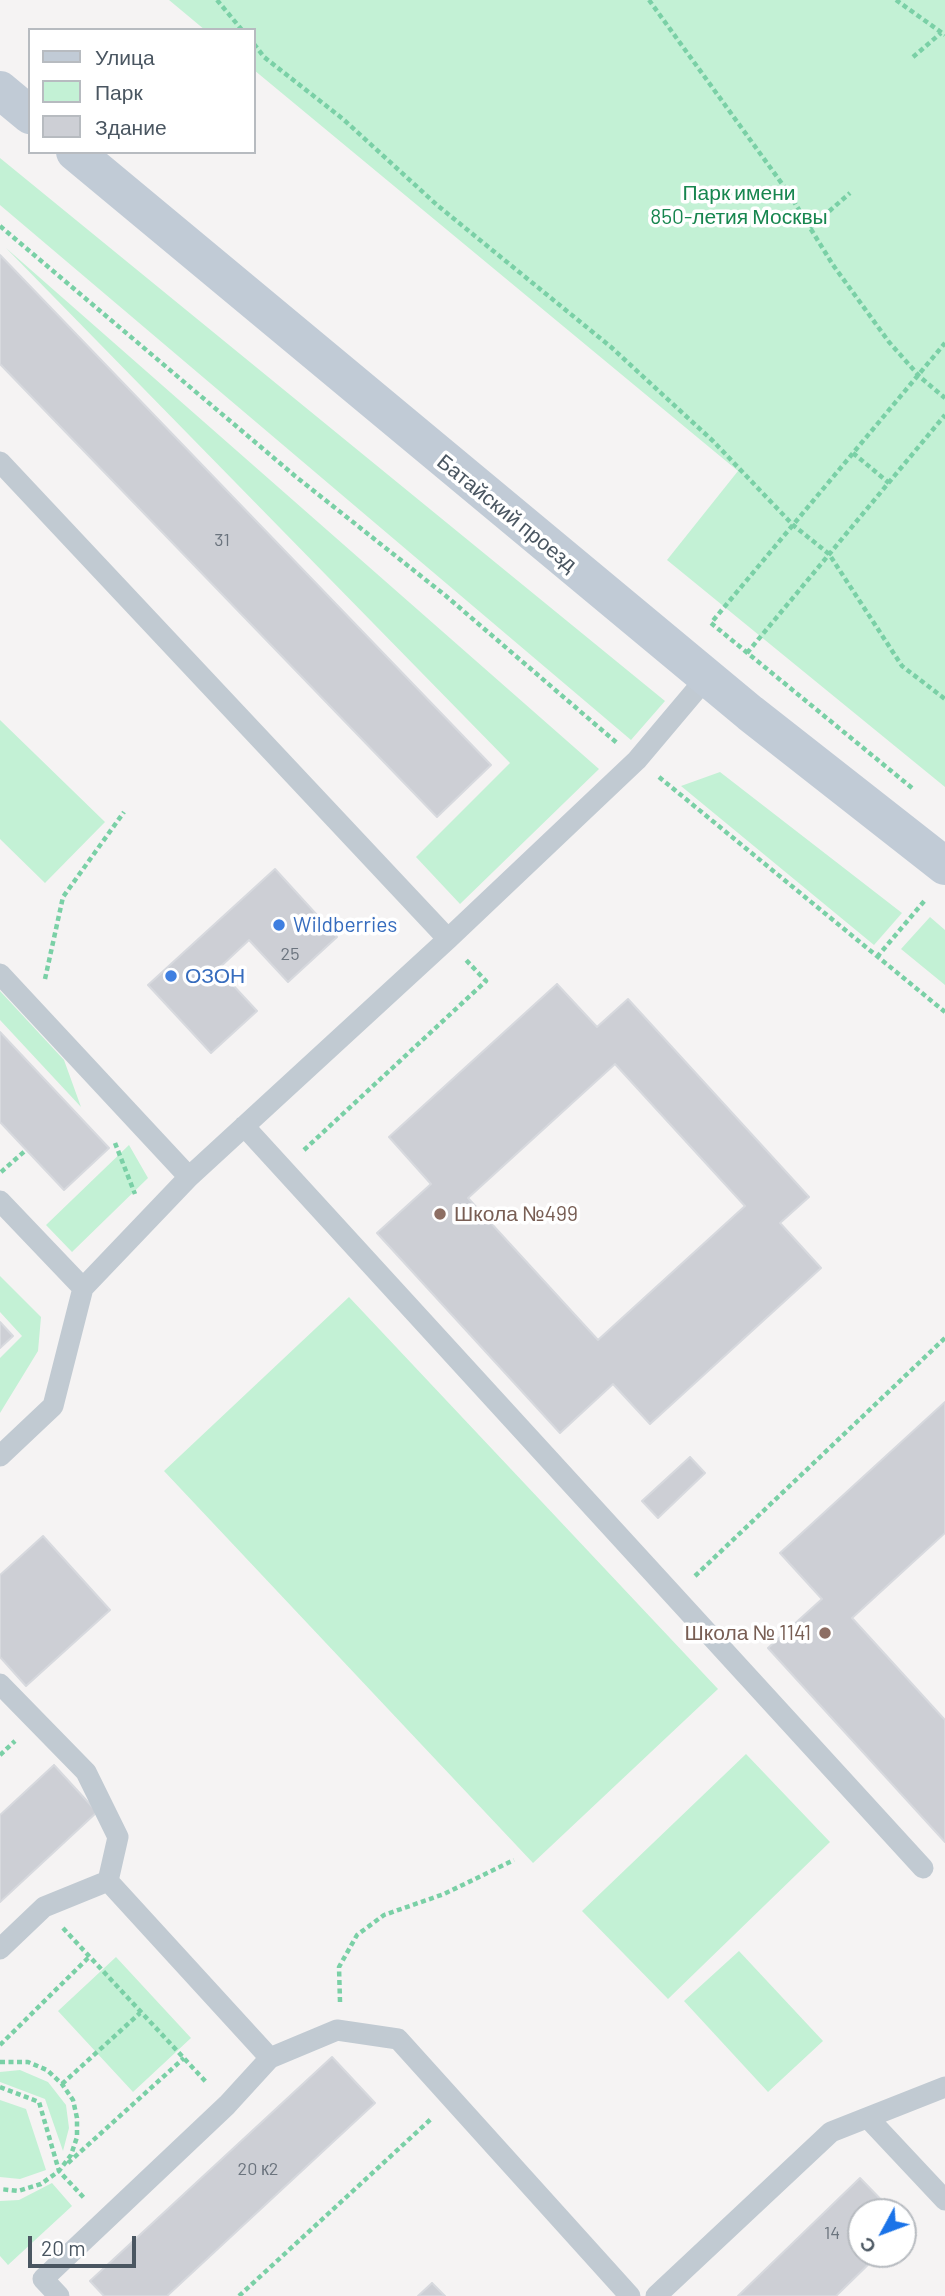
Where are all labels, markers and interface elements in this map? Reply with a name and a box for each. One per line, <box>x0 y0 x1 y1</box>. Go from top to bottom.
legend <box>28 28 256 154</box>
text: Улица <box>95 44 155 69</box>
text: Парк <box>95 79 143 104</box>
text: Здание <box>95 114 167 139</box>
park label: Парк имени 850-летия Москвы <box>650 180 828 230</box>
street label: Батайский проезд <box>432 449 582 577</box>
house number: 31 <box>214 529 230 551</box>
place label: Wildberries <box>293 912 397 938</box>
marker: Wildberries <box>271 917 287 933</box>
house number: 25 <box>281 943 299 965</box>
place label: ОЗОН <box>185 963 245 989</box>
marker: ОЗОН <box>163 968 179 984</box>
place label: Школа №499 <box>454 1201 578 1227</box>
marker: Школа №499 <box>432 1206 448 1222</box>
place label: Школа № 1141 <box>684 1620 811 1646</box>
marker: Школа № 1141 <box>817 1625 833 1641</box>
house number: 20 к2 <box>238 2158 278 2180</box>
north arrow <box>847 2198 917 2268</box>
scale bar <box>32 2222 140 2266</box>
house number: 14 <box>824 2222 840 2244</box>
text: С <box>854 2233 880 2259</box>
text: 20 m <box>41 2235 86 2260</box>

